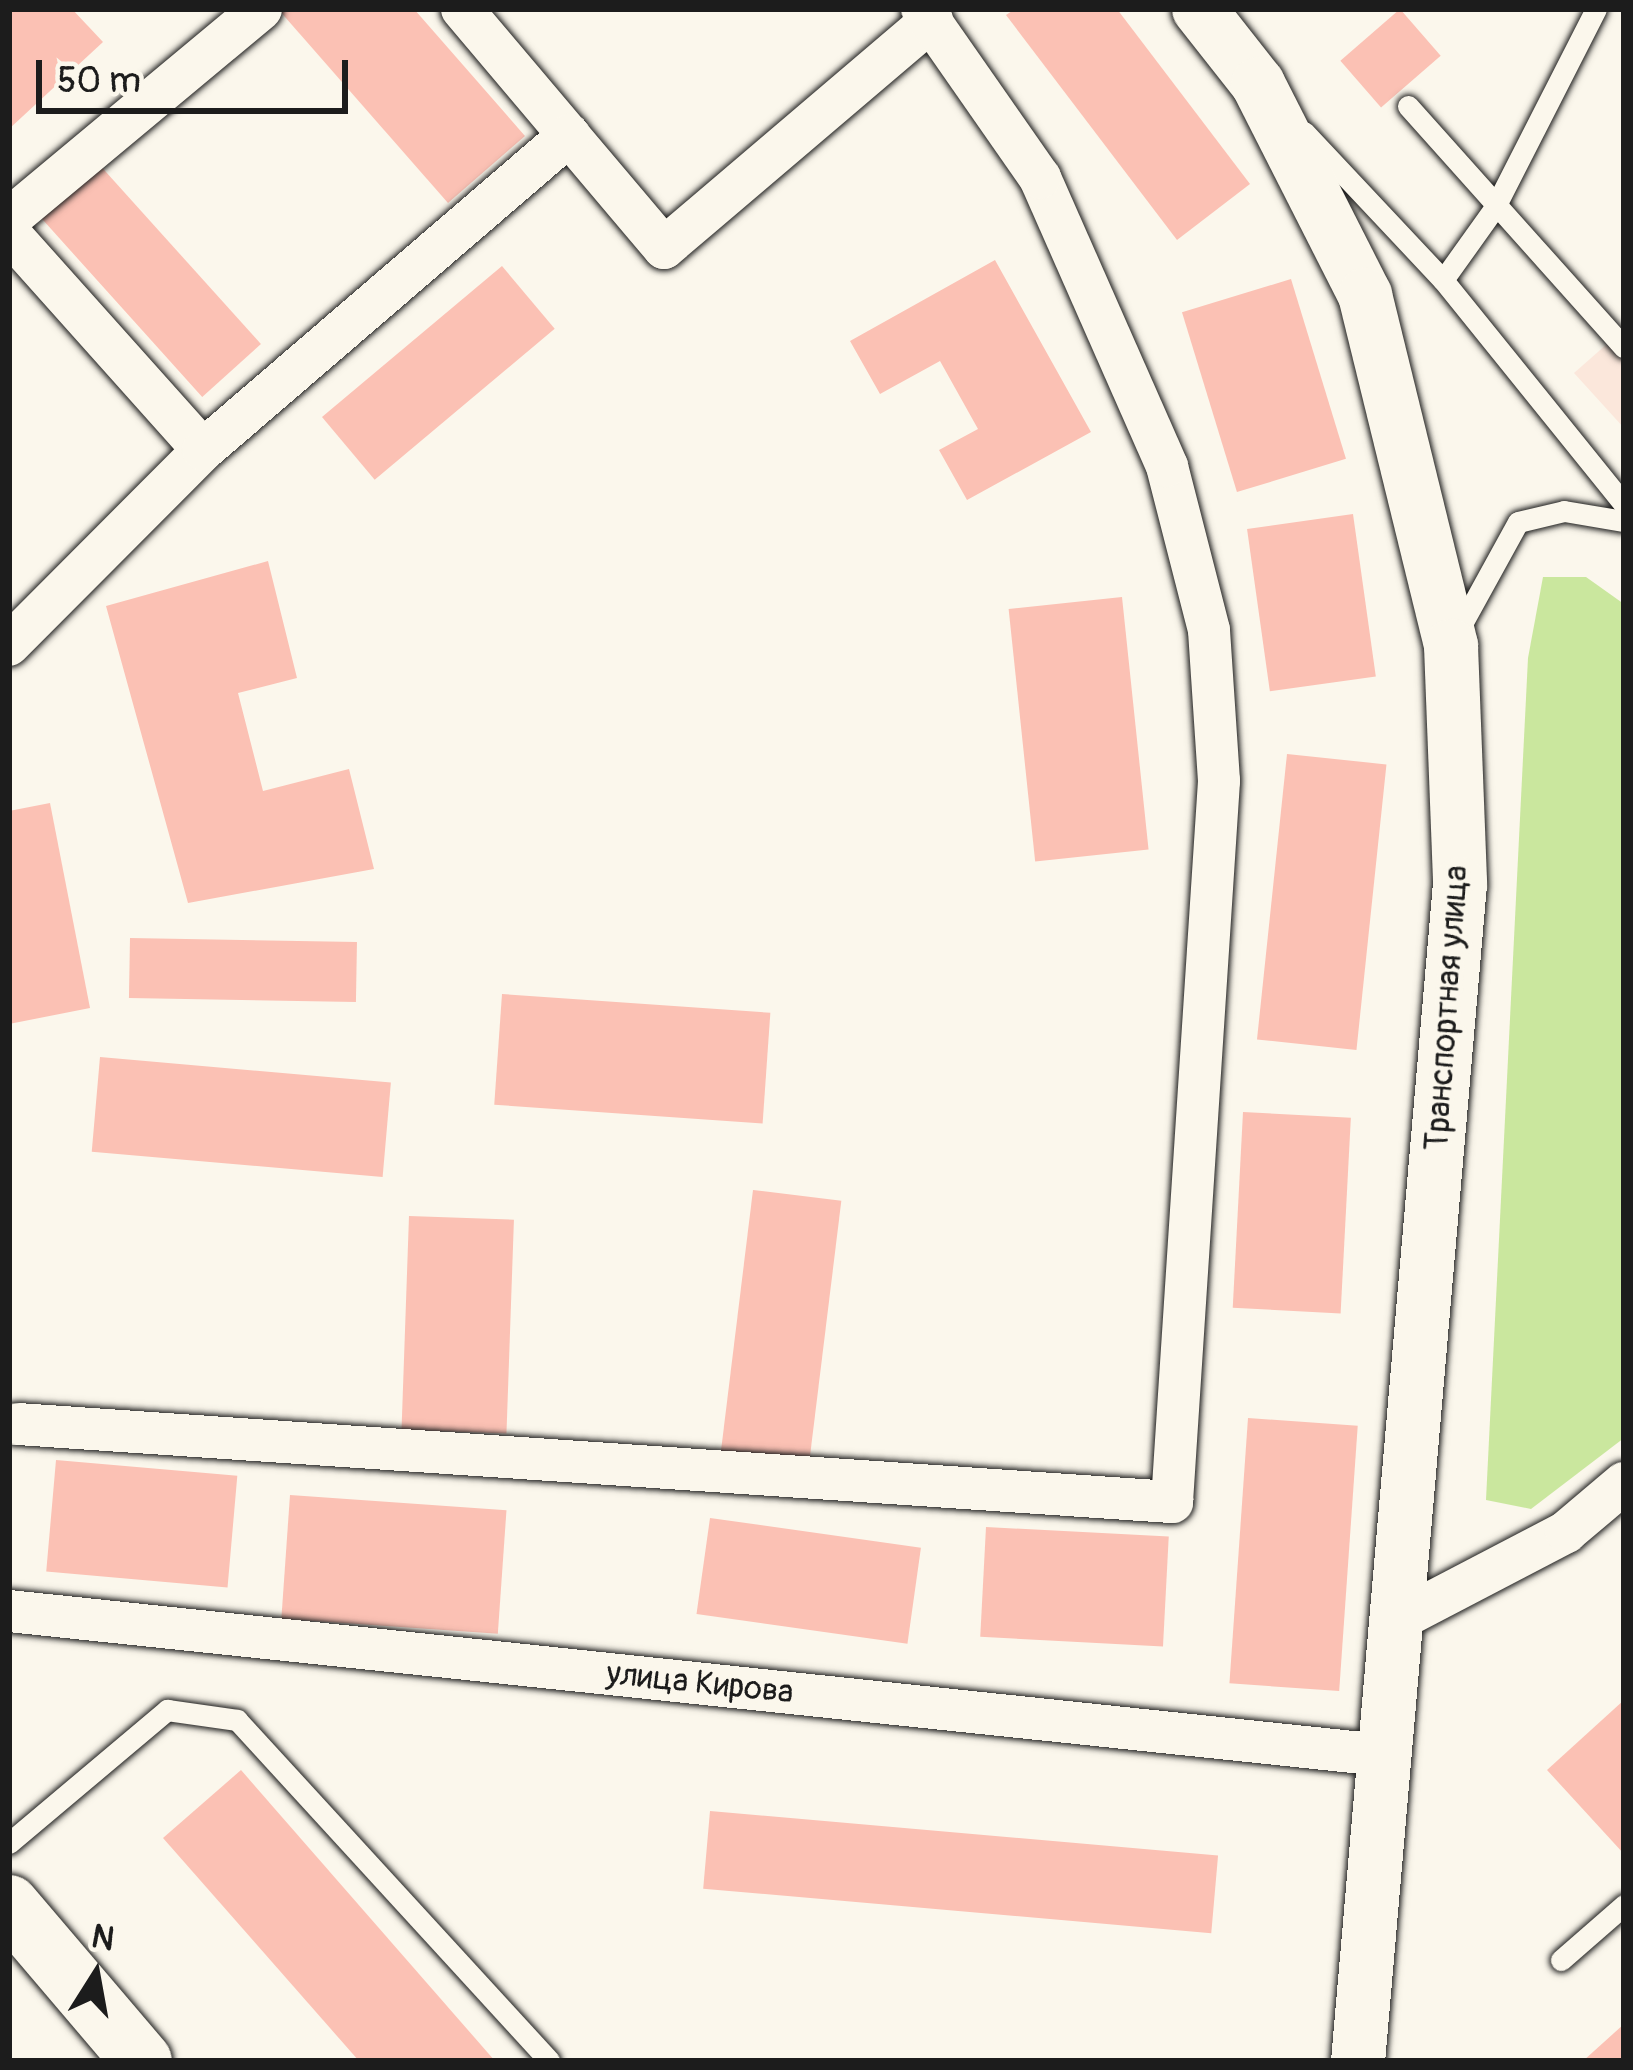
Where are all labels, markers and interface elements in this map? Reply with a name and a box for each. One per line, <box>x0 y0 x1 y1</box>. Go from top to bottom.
scale bar <box>42 36 354 110</box>
text: 50 m <box>57 58 141 103</box>
street label: Транспортная улица <box>1417 864 1477 1152</box>
street label: улица Кирова <box>605 1653 795 1713</box>
north arrow <box>36 1914 156 2034</box>
text: N <box>88 1916 118 1960</box>

